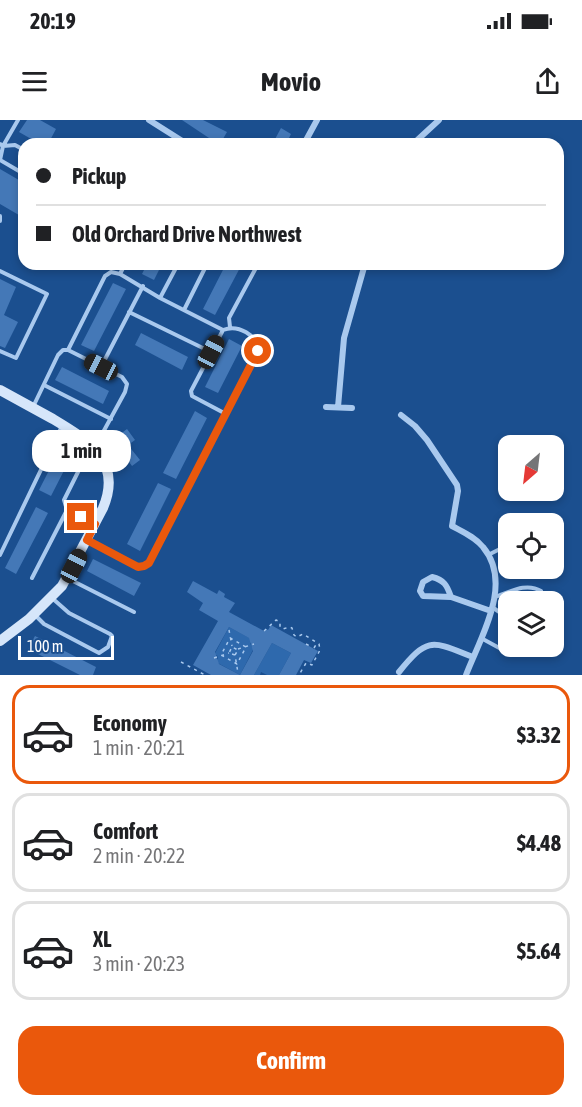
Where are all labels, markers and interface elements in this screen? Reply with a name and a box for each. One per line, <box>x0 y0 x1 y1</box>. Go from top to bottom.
text: 20:19 <box>30 8 76 34</box>
icon: menu <box>18 65 51 98</box>
icon: share <box>531 65 564 98</box>
text: Movio <box>261 66 321 97</box>
text: Pickup <box>72 163 127 189</box>
text: Old Orchard Drive Northwest <box>72 221 302 247</box>
car <box>195 332 227 372</box>
route start <box>244 337 271 364</box>
car <box>81 351 121 383</box>
callout: 1 min <box>32 430 130 472</box>
north arrow <box>498 435 564 501</box>
map controls <box>498 435 564 657</box>
text: 1 min <box>61 439 102 462</box>
route end <box>67 503 94 530</box>
button: locate <box>498 513 564 579</box>
car <box>58 546 90 586</box>
button: layers <box>498 591 564 657</box>
scale bar <box>18 633 114 660</box>
text: 100 m <box>27 637 63 655</box>
icon: car <box>21 708 75 762</box>
text: Economy <box>93 710 167 736</box>
text: $3.32 <box>517 722 561 748</box>
text: 1 min · 20:21 <box>93 736 185 759</box>
icon: car <box>21 816 75 870</box>
text: Comfort <box>93 818 158 844</box>
text: $4.48 <box>517 830 561 856</box>
text: 2 min · 20:22 <box>93 844 185 867</box>
icon: car <box>21 924 75 978</box>
text: XL <box>93 926 111 952</box>
text: $5.64 <box>517 938 561 964</box>
text: 3 min · 20:23 <box>93 952 185 975</box>
button: Confirm <box>18 1026 564 1095</box>

